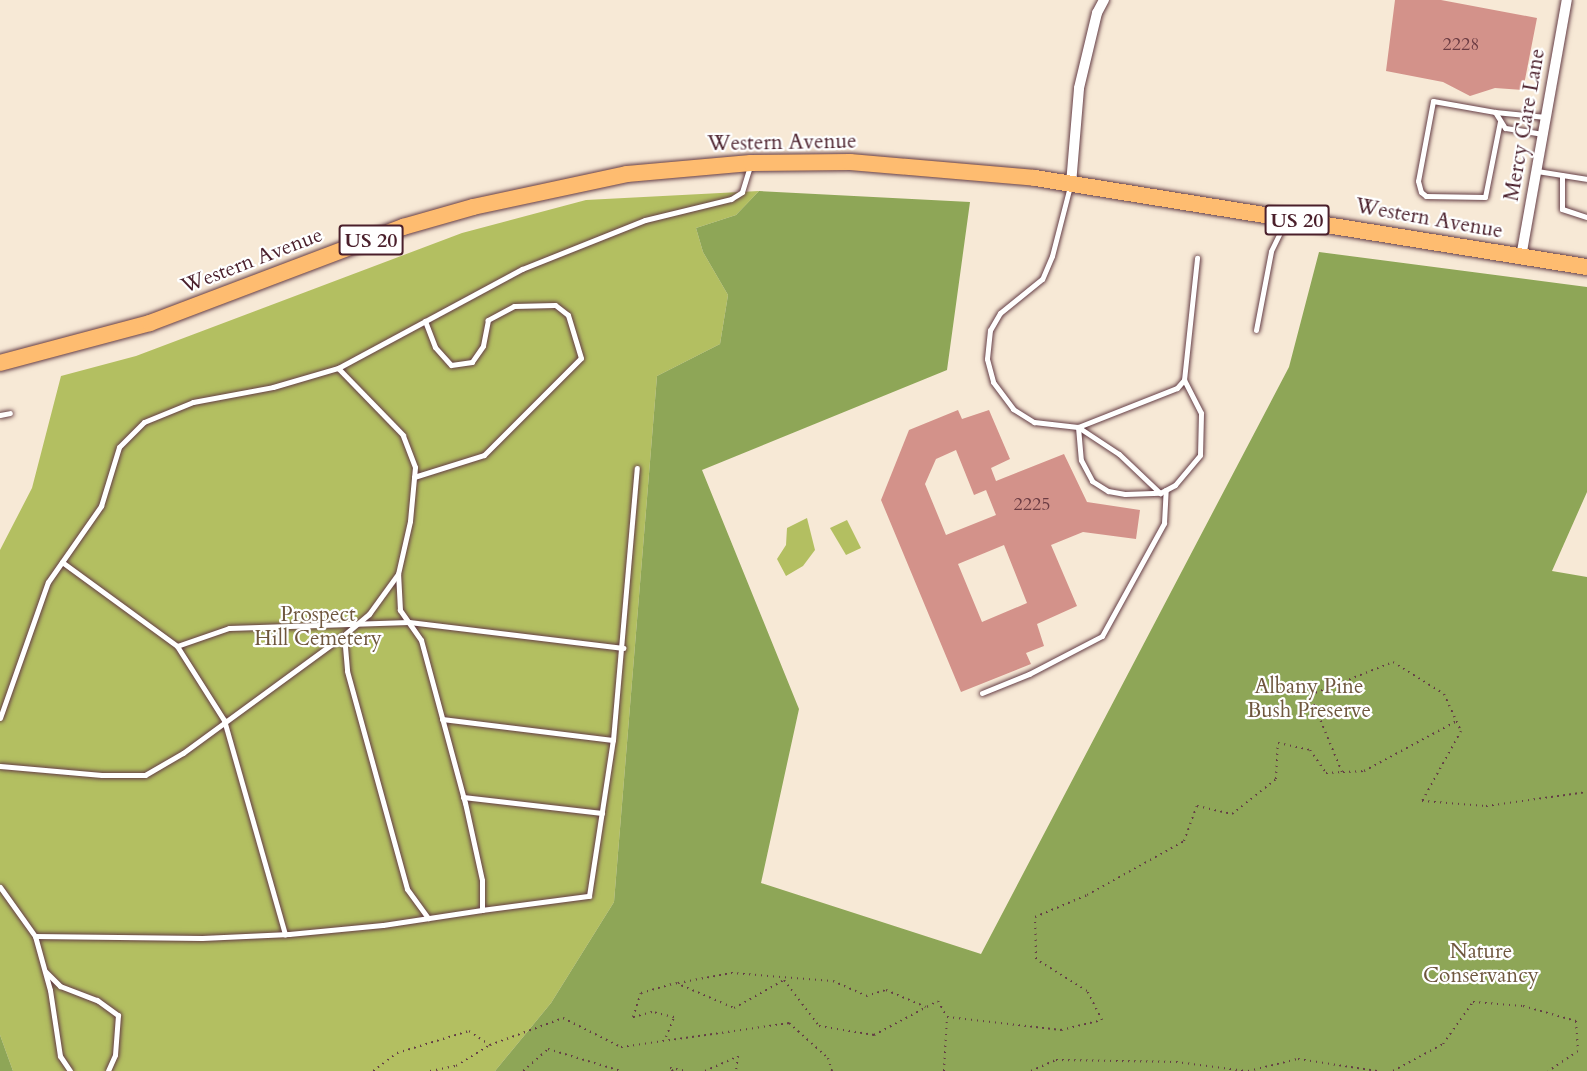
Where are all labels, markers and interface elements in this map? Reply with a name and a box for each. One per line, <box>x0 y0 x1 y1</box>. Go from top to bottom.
house number: 2228 <box>1443 34 1479 56</box>
street label: Mercy Care Lane <box>1499 47 1551 203</box>
street label: Western Avenue <box>707 129 857 157</box>
street label: Western Avenue <box>1353 194 1505 244</box>
road number: US 20 <box>1264 203 1330 237</box>
street label: Western Avenue <box>178 222 326 300</box>
road number: US 20 <box>338 223 404 257</box>
house number: 2225 <box>1014 494 1050 516</box>
park label: Prospect Hill Cemetery <box>254 602 382 652</box>
park label: Albany Pine Bush Preserve <box>1247 674 1371 724</box>
park label: Nature Conservancy <box>1423 939 1539 989</box>

